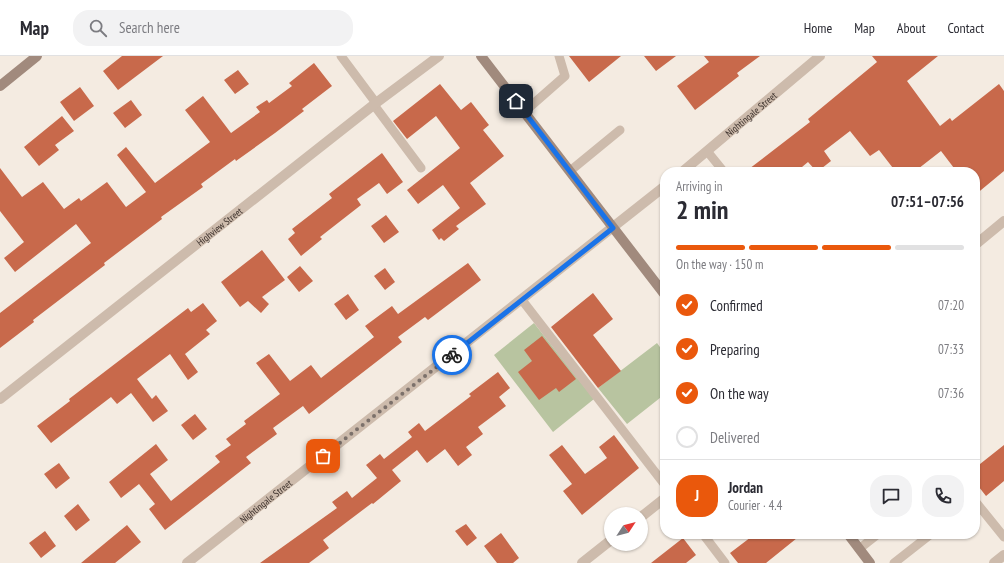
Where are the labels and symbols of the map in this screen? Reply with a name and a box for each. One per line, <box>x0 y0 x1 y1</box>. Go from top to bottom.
pin <box>499 84 533 118</box>
street label: Nightingale Street <box>723 89 780 140</box>
street label: Highview Street <box>194 205 245 249</box>
courier <box>432 335 472 375</box>
pin <box>306 439 340 473</box>
street label: Nightingale Street <box>237 477 295 526</box>
north arrow <box>604 507 648 551</box>

